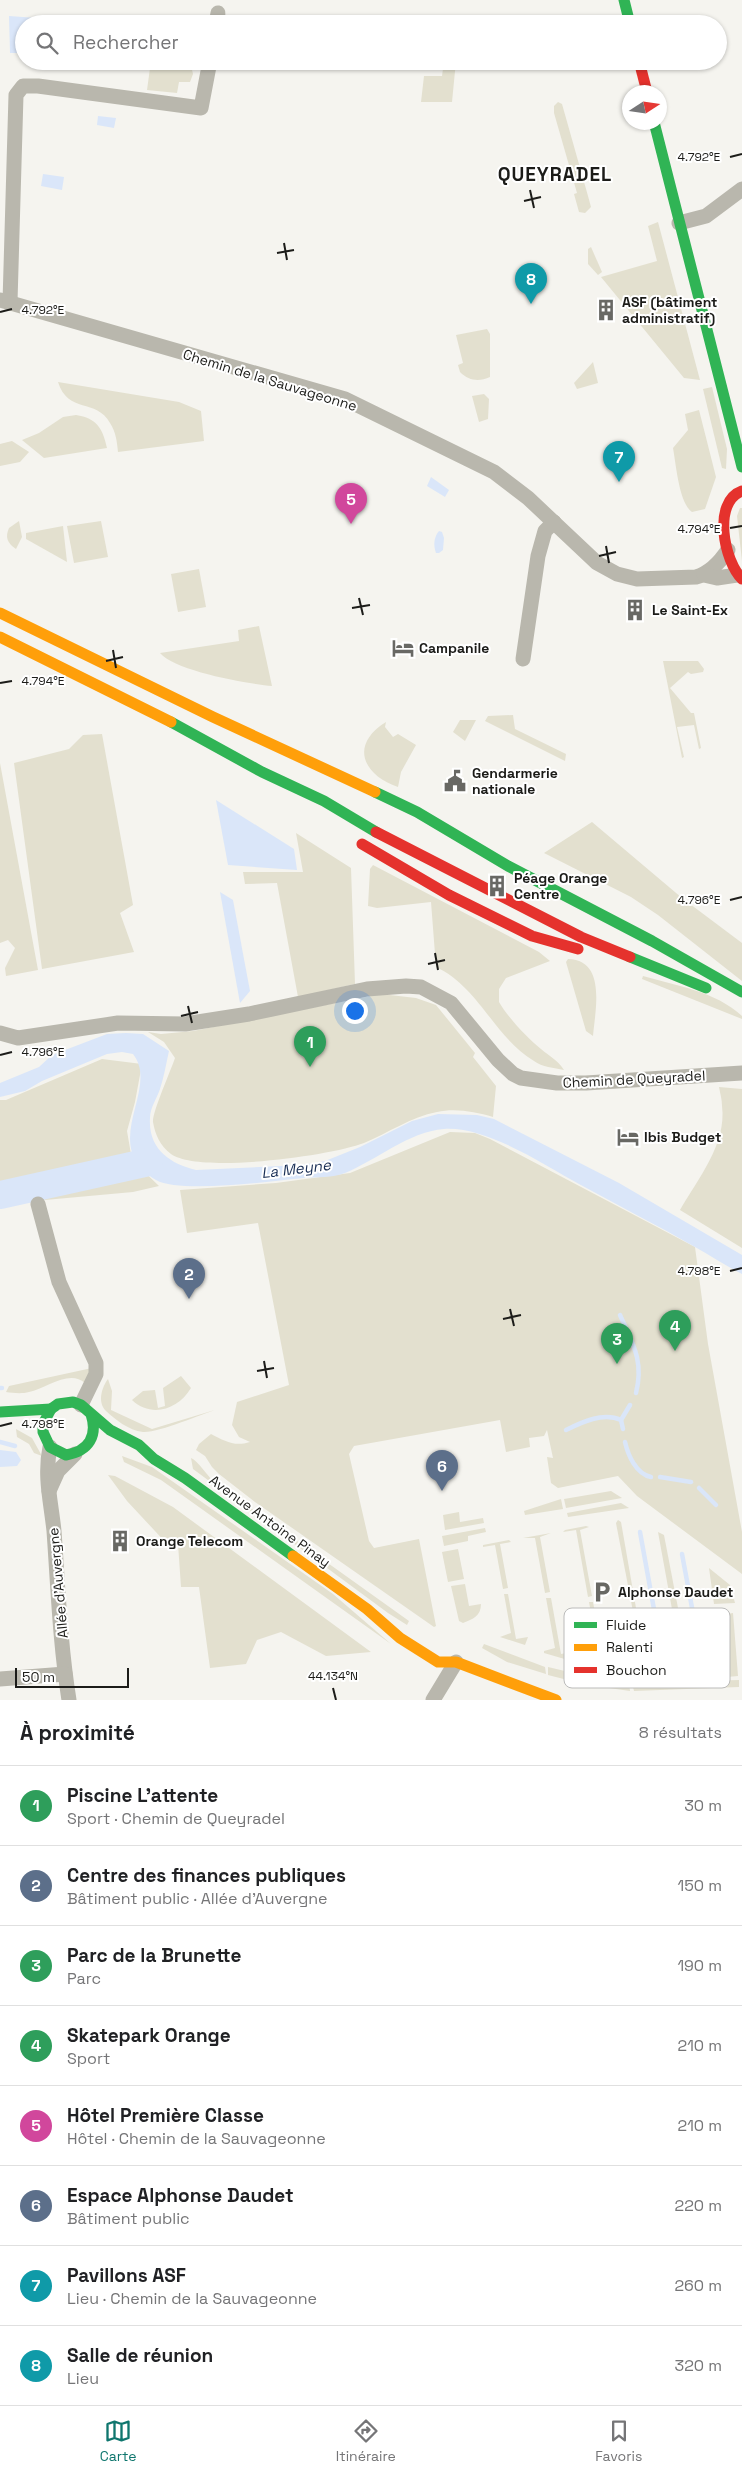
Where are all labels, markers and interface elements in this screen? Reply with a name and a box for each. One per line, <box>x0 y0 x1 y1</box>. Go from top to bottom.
search box <box>15 15 727 70</box>
icon: search <box>33 29 61 57</box>
text: Rechercher <box>73 30 179 55</box>
north arrow <box>622 85 667 130</box>
text: 4.792°E <box>678 149 721 165</box>
district label: QUEYRADEL <box>498 162 612 187</box>
pin: 8 <box>515 263 547 304</box>
place label: ASF (bâtiment administratif) <box>622 293 717 327</box>
building icon: ASF (bâtiment administratif) <box>593 297 619 323</box>
text: 4.792°E <box>22 302 65 318</box>
street label: Chemin de la Sauvageonne <box>181 345 359 415</box>
pin: 7 <box>603 441 635 482</box>
pin: 5 <box>335 483 367 524</box>
text: 4.794°E <box>677 521 721 537</box>
building icon: Le Saint-Ex <box>622 597 648 623</box>
place label: Le Saint-Ex <box>652 601 728 619</box>
hotel icon: Campanile <box>390 635 416 661</box>
place label: Campanile <box>419 639 489 657</box>
text: 4.794°E <box>21 673 65 689</box>
place label: Gendarmerie nationale <box>472 764 558 798</box>
public building icon: Gendarmerie nationale <box>442 768 468 794</box>
place label: Péage Orange Centre <box>514 869 607 903</box>
building icon: Péage Orange Centre <box>484 873 510 899</box>
text: 4.796°E <box>678 892 721 908</box>
your location <box>342 998 368 1024</box>
pin: 1 <box>294 1026 326 1067</box>
text: 4.796°E <box>22 1044 65 1060</box>
street label: Chemin de Queyradel <box>562 1066 706 1092</box>
hotel icon: Ibis Budget <box>615 1124 641 1150</box>
place label: Ibis Budget <box>644 1128 721 1146</box>
water label: La Meyne <box>260 1155 333 1182</box>
pin: 2 <box>173 1258 205 1299</box>
text: 4.798°E <box>677 1263 721 1279</box>
pin: 4 <box>659 1310 691 1351</box>
pin: 3 <box>601 1323 633 1364</box>
text: 4.798°E <box>21 1416 65 1432</box>
pin: 6 <box>426 1450 458 1491</box>
street label: Avenue Antoine Pinay <box>206 1471 334 1571</box>
street label: Allée d'Auvergne <box>44 1527 72 1639</box>
building icon: Orange Telecom <box>107 1528 133 1554</box>
place label: Orange Telecom <box>136 1532 243 1550</box>
parking icon: Alphonse Daudet <box>589 1579 615 1605</box>
place label: Alphonse Daudet <box>618 1583 733 1601</box>
legend <box>564 1608 730 1688</box>
text: Fluide <box>606 1616 646 1634</box>
text: Ralenti <box>606 1638 653 1656</box>
text: Bouchon <box>606 1661 667 1679</box>
scale bar <box>15 1665 129 1688</box>
text: 50 m <box>22 1668 55 1686</box>
text: 44.134°N <box>308 1668 358 1684</box>
text: À proximité <box>20 1719 135 1746</box>
text: 8 résultats <box>639 1722 722 1743</box>
text: Piscine L'attente <box>67 1783 218 1808</box>
text: 1 <box>32 1795 40 1816</box>
text: 30 m <box>684 1795 722 1816</box>
text: Sport · Chemin de Queyradel <box>67 1808 285 1829</box>
text: Centre des finances publiques <box>67 1863 346 1888</box>
text: 2 <box>31 1875 41 1896</box>
text: 150 m <box>678 1875 722 1896</box>
text: Bâtiment public · Allée d'Auvergne <box>67 1888 328 1909</box>
text: Parc de la Brunette <box>67 1943 242 1968</box>
text: 3 <box>31 1955 41 1976</box>
text: 190 m <box>677 1955 722 1976</box>
text: Parc <box>67 1968 101 1989</box>
text: Skatepark Orange <box>67 2023 231 2048</box>
text: 4 <box>31 2035 41 2056</box>
text: 210 m <box>678 2035 722 2056</box>
text: Sport <box>67 2048 110 2069</box>
text: Hôtel Première Classe <box>67 2103 264 2128</box>
text: 5 <box>31 2115 41 2136</box>
text: 210 m <box>678 2115 722 2136</box>
text: Hôtel · Chemin de la Sauvageonne <box>67 2128 326 2149</box>
text: Espace Alphonse Daudet <box>67 2183 294 2208</box>
text: 6 <box>31 2195 41 2216</box>
text: 220 m <box>675 2195 722 2216</box>
text: Bâtiment public <box>67 2208 190 2229</box>
text: Pavillons ASF <box>67 2263 186 2288</box>
text: 7 <box>32 2275 40 2296</box>
text: 260 m <box>674 2275 722 2296</box>
text: Lieu · Chemin de la Sauvageonne <box>67 2288 317 2309</box>
text: Salle de réunion <box>67 2343 213 2368</box>
text: 8 <box>31 2355 41 2376</box>
text: 320 m <box>675 2355 722 2376</box>
text: Lieu <box>67 2368 99 2389</box>
tab: Carte <box>100 2417 136 2465</box>
tab: Itinéraire <box>336 2417 396 2465</box>
tab: Favoris <box>595 2417 642 2465</box>

